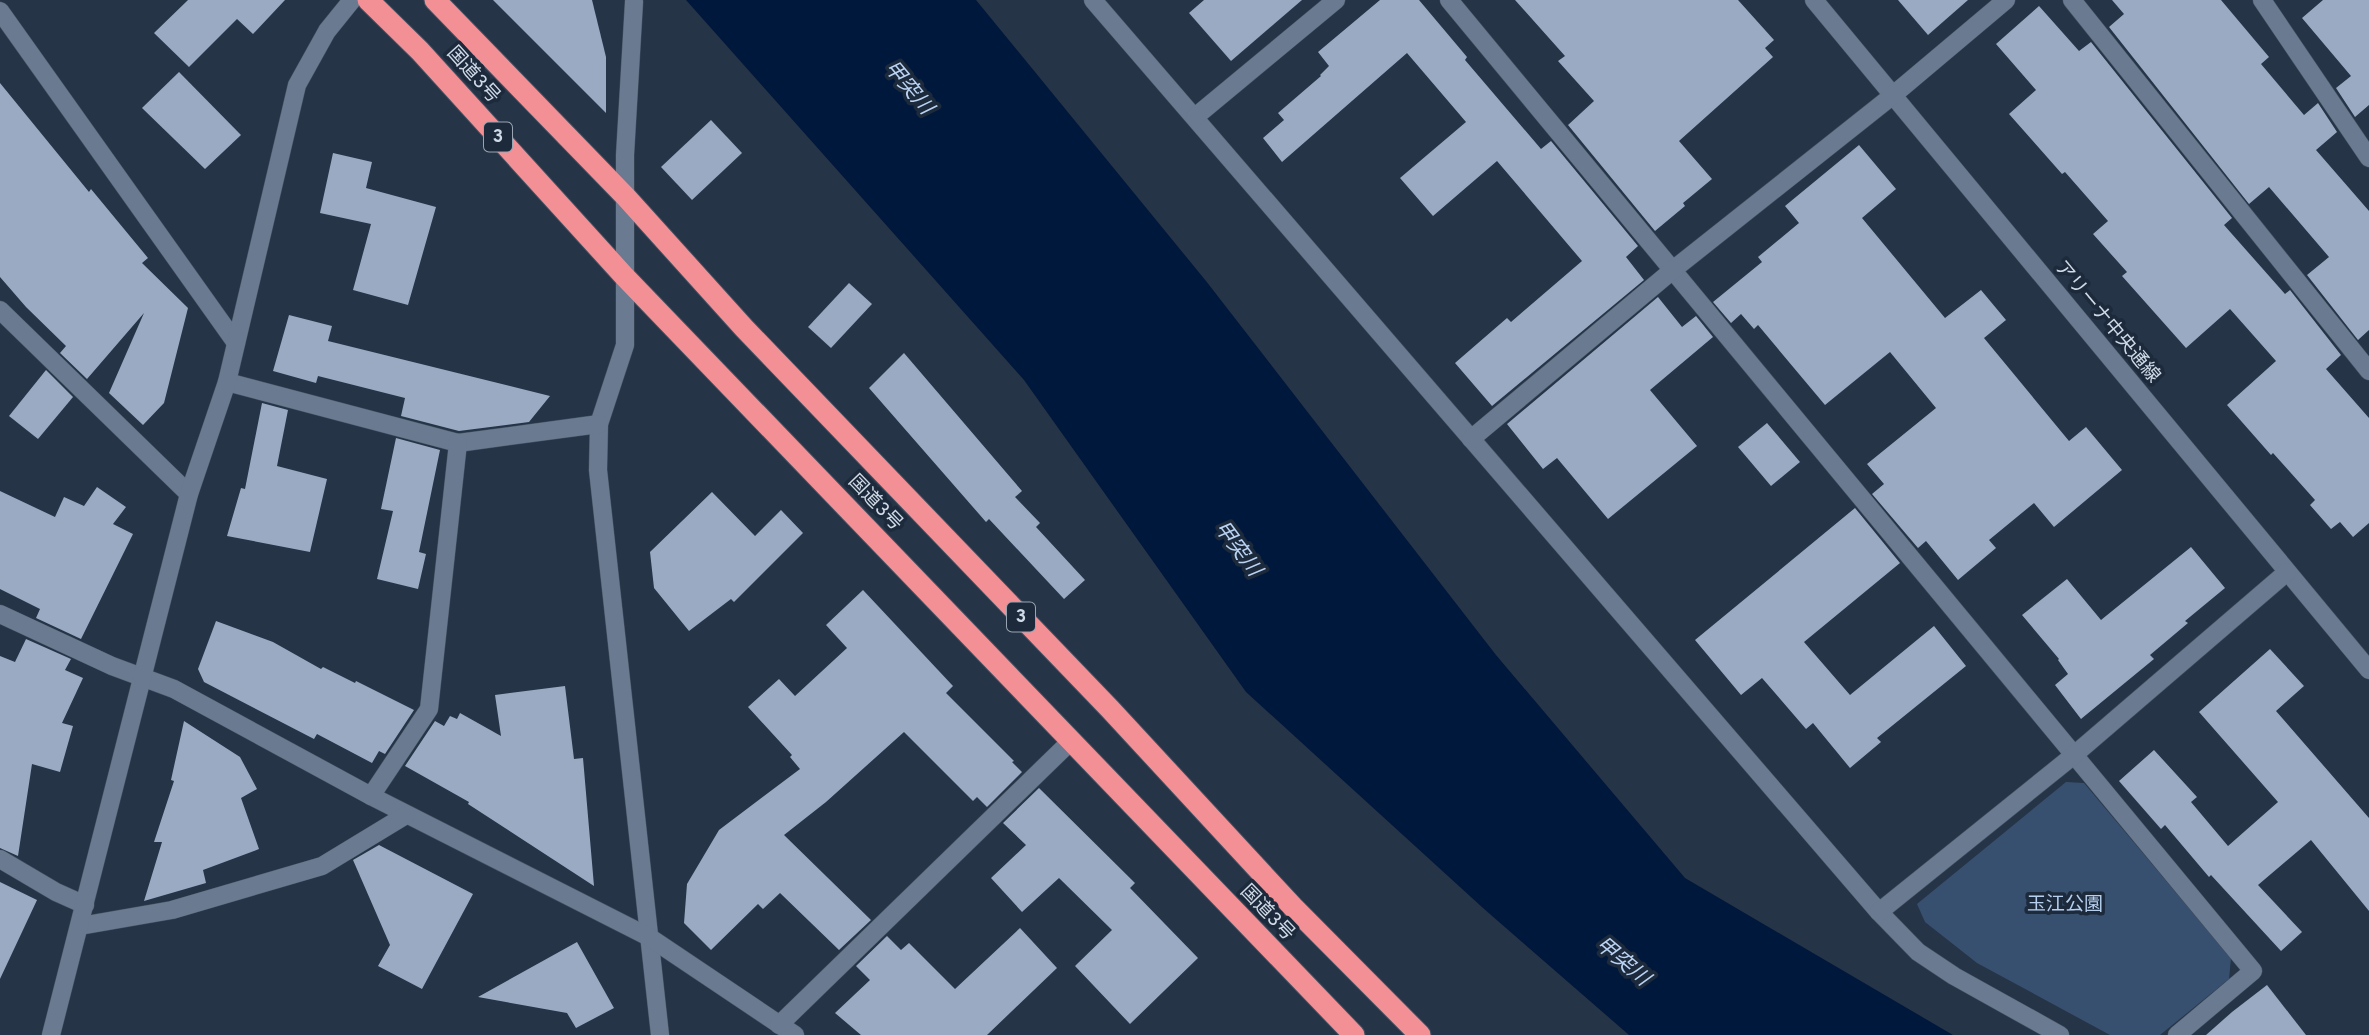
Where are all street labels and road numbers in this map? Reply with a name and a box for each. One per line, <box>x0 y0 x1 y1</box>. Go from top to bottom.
street label: 国道3号 <box>441 42 505 108</box>
road number: 3 <box>484 122 512 152</box>
street label: アリーナ中央通線 <box>2049 256 2165 388</box>
street label: 国道3号 <box>843 470 907 536</box>
road number: 3 <box>1007 602 1035 632</box>
street label: 国道3号 <box>1235 880 1299 946</box>

